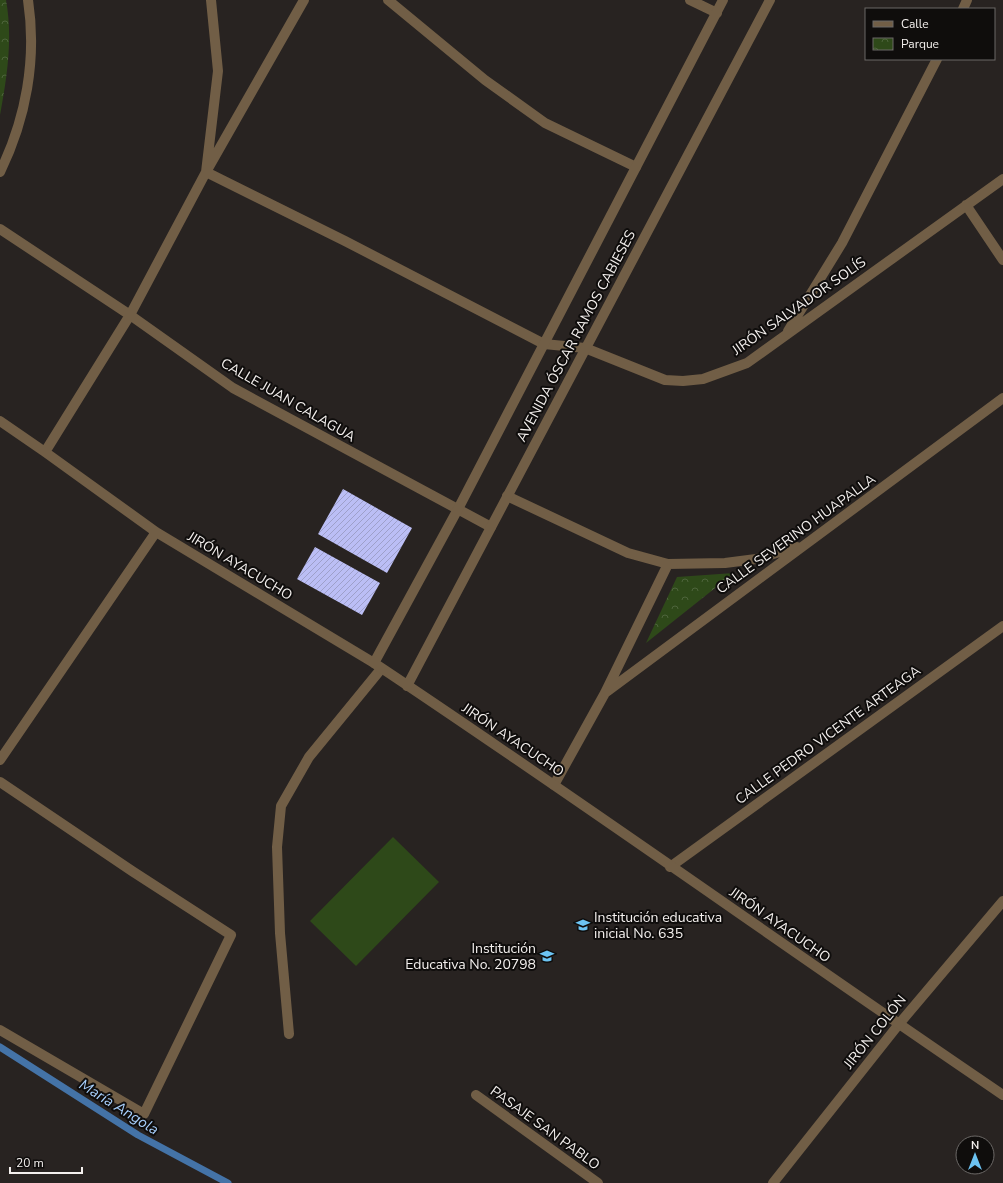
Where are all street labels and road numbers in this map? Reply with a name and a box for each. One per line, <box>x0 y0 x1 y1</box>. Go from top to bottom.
street label: AVENIDA ÓSCAR RAMOS CABIESES <box>512 227 640 445</box>
street label: JIRÓN SALVADOR SOLÍS <box>727 252 870 360</box>
street label: CALLE JUAN CALAGUA <box>217 354 359 446</box>
street label: CALLE SEVERINO HUAPALLA <box>712 470 880 598</box>
street label: JIRÓN AYACUCHO <box>183 527 296 605</box>
street label: CALLE PEDRO VICENTE ARTEAGA <box>731 661 925 809</box>
street label: JIRÓN AYACUCHO <box>457 698 568 781</box>
street label: JIRÓN AYACUCHO <box>725 882 834 967</box>
street label: JIRÓN COLÓN <box>839 991 911 1074</box>
street label: PASAJE SAN PABLO <box>486 1082 604 1174</box>

